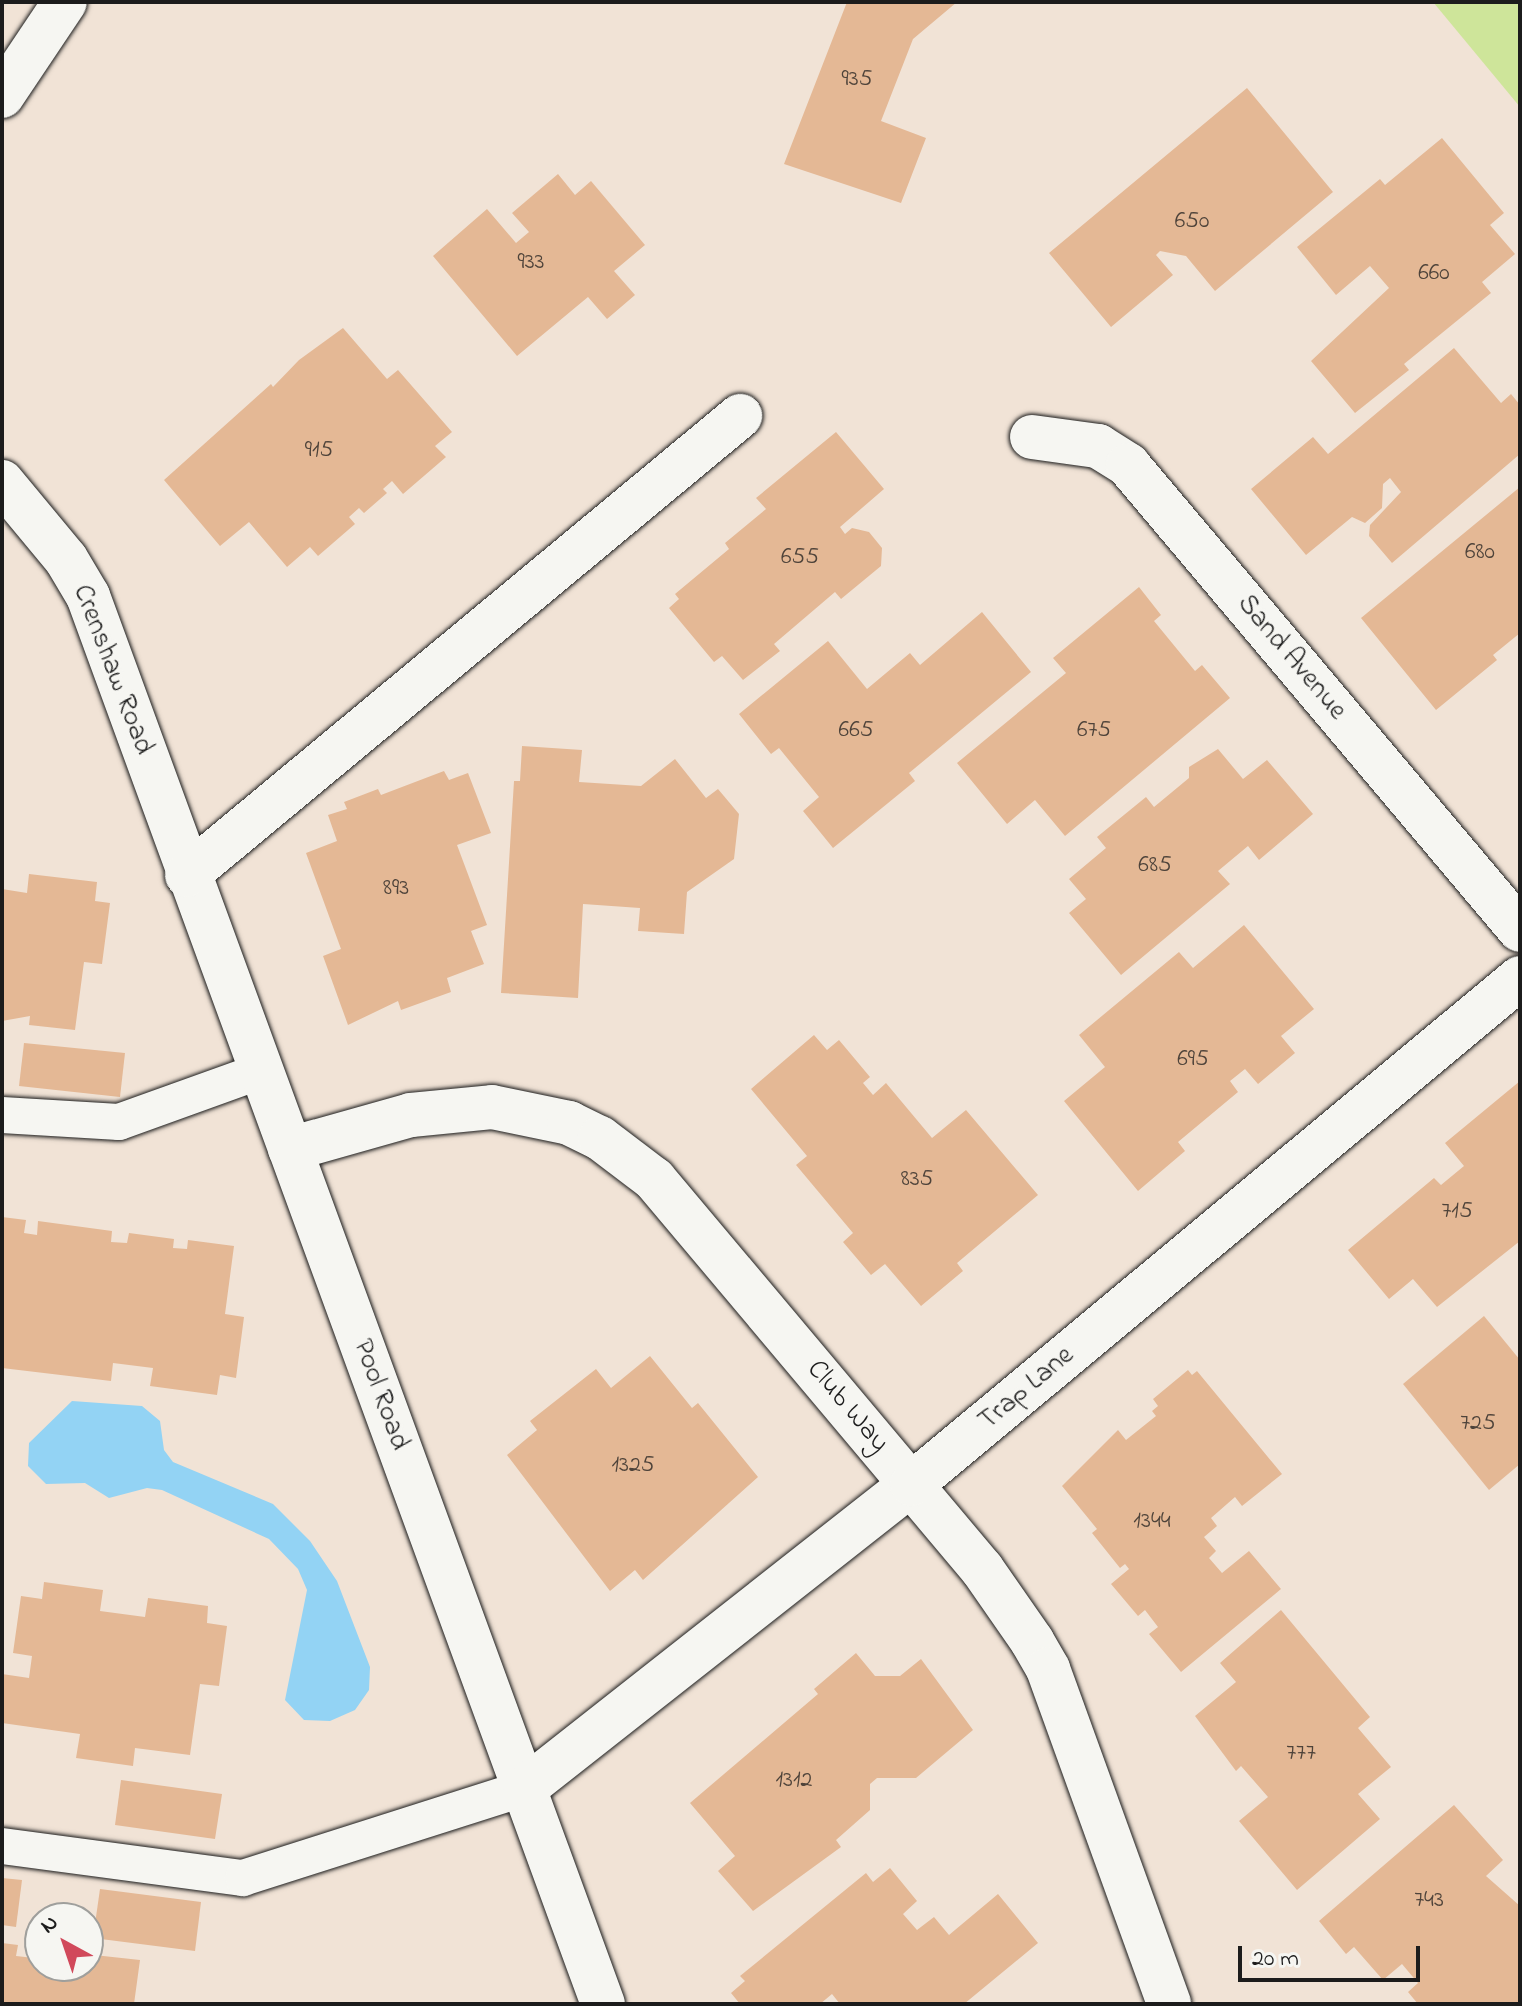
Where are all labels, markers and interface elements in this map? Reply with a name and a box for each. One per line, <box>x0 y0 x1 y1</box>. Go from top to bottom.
house number: 935 <box>842 66 872 94</box>
house number: 650 <box>1175 208 1209 236</box>
house number: 933 <box>517 249 545 277</box>
house number: 660 <box>1418 260 1450 288</box>
house number: 915 <box>305 437 333 465</box>
house number: 680 <box>1465 539 1495 567</box>
house number: 655 <box>781 544 819 572</box>
street label: Crenshaw Road <box>64 580 160 760</box>
street label: Sand Avenue <box>1229 588 1353 728</box>
house number: 665 <box>839 717 873 745</box>
house number: 675 <box>1077 717 1111 745</box>
house number: 685 <box>1138 852 1172 880</box>
house number: 893 <box>383 875 409 903</box>
house number: 695 <box>1177 1046 1209 1074</box>
house number: 835 <box>901 1166 933 1194</box>
house number: 715 <box>1441 1198 1473 1226</box>
street label: Pool Road <box>344 1335 416 1455</box>
street label: Trap Lane <box>973 1340 1081 1438</box>
street label: Club Way <box>799 1354 895 1460</box>
house number: 725 <box>1460 1410 1496 1438</box>
house number: 1325 <box>611 1452 655 1480</box>
house number: 1344 <box>1133 1508 1171 1536</box>
house number: 777 <box>1286 1740 1316 1768</box>
house number: 1312 <box>775 1767 813 1795</box>
house number: 743 <box>1414 1887 1444 1915</box>
north arrow <box>24 1902 104 1982</box>
text: N <box>34 1908 66 1942</box>
scale bar <box>1242 1930 1424 1980</box>
text: 20 m <box>1252 1942 1299 1977</box>

